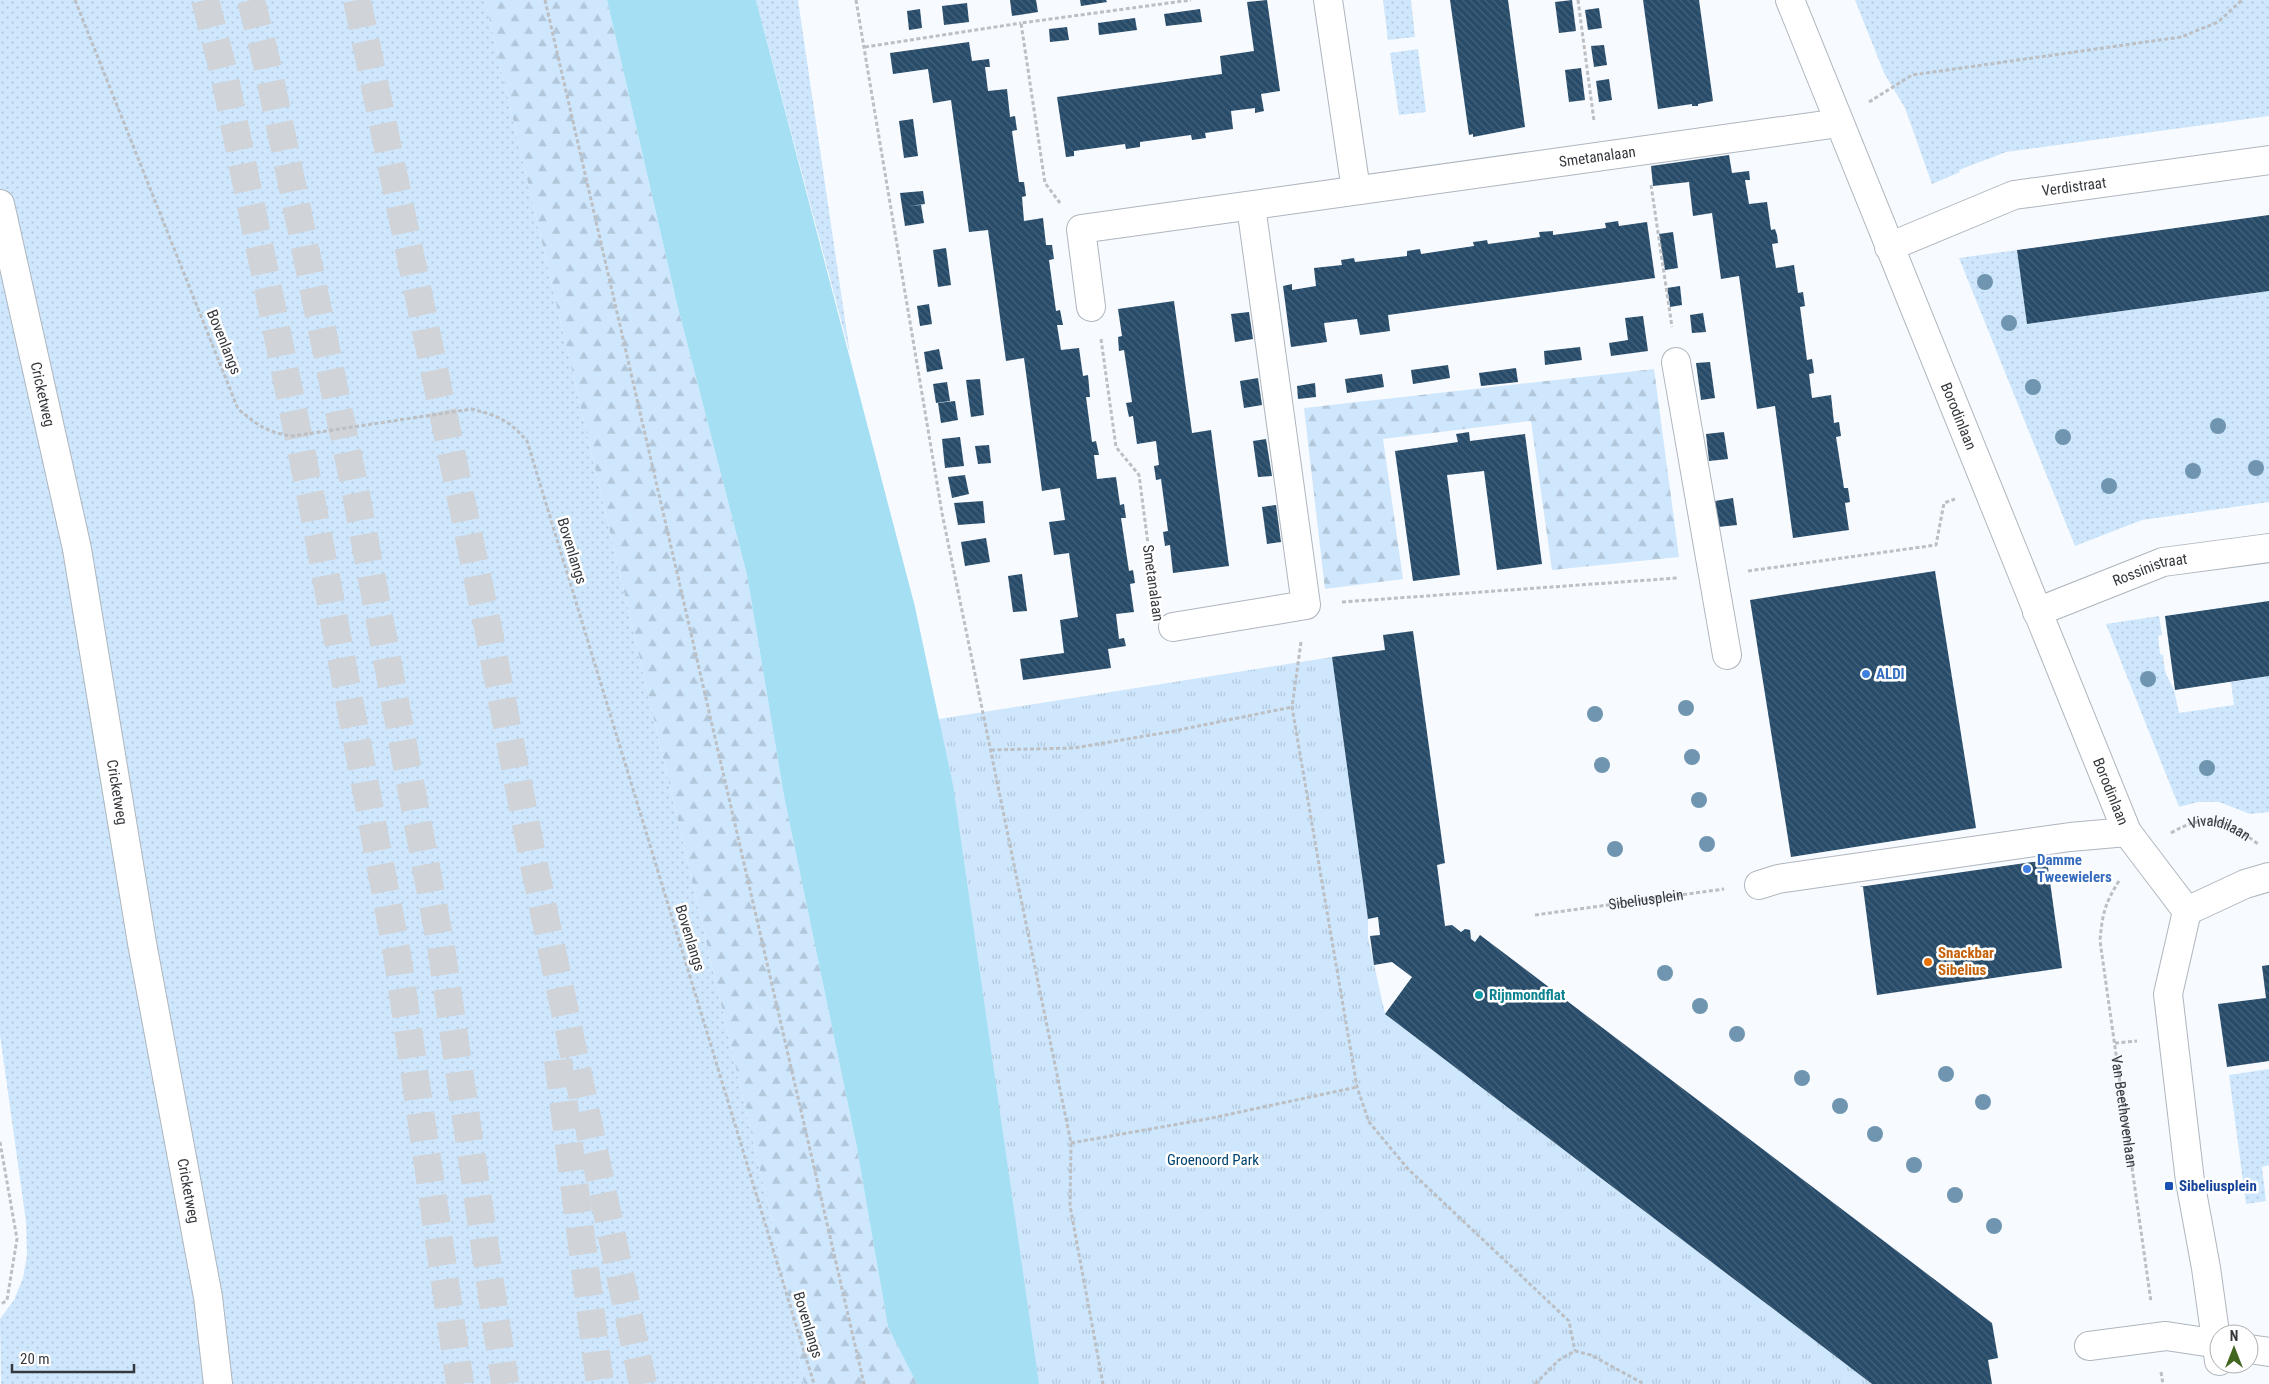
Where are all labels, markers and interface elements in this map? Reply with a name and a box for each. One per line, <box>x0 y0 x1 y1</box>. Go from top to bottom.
street label: Smetanalaan <box>1558 143 1637 171</box>
street label: Verdistraat <box>2041 173 2107 200</box>
street label: Bovenlangs <box>203 307 245 377</box>
street label: Cricketweg <box>27 360 58 428</box>
street label: Borodinlaan <box>1937 380 1980 452</box>
street label: Bovenlangs <box>553 516 591 586</box>
street label: Smetanalaan <box>1139 543 1167 623</box>
street label: Rossinistraat <box>2110 550 2188 590</box>
place label: ALDI <box>1876 665 1905 683</box>
marker: ALDI <box>1860 668 1872 680</box>
street label: Borodinlaan <box>2089 755 2132 828</box>
street label: Cricketweg <box>103 758 131 826</box>
street label: Vivaldilaan <box>2186 812 2254 845</box>
place label: Damme Tweewielers <box>2037 851 2112 886</box>
marker: Damme Tweewielers <box>2021 863 2033 875</box>
street label: Sibeliusplein <box>1607 886 1684 914</box>
street label: Bovenlangs <box>671 903 709 973</box>
place label: Snackbar Sibelius <box>1938 944 1994 979</box>
marker: Snackbar Sibelius <box>1922 956 1934 968</box>
place label: Rijnmondflat <box>1489 986 1566 1004</box>
marker: Rijnmondflat <box>1473 989 1485 1001</box>
street label: Van Beethovenlaan <box>2107 1054 2141 1169</box>
park label: Groenoord Park <box>1167 1151 1259 1169</box>
street label: Cricketweg <box>173 1157 203 1225</box>
place label: Sibeliusplein <box>2179 1177 2257 1195</box>
marker: Sibeliusplein <box>2163 1180 2175 1192</box>
street label: Bovenlangs <box>789 1290 827 1360</box>
north arrow <box>2209 1324 2259 1374</box>
text: N <box>2230 1328 2238 1344</box>
scale bar <box>12 1342 135 1374</box>
text: 20 m <box>20 1350 50 1368</box>

